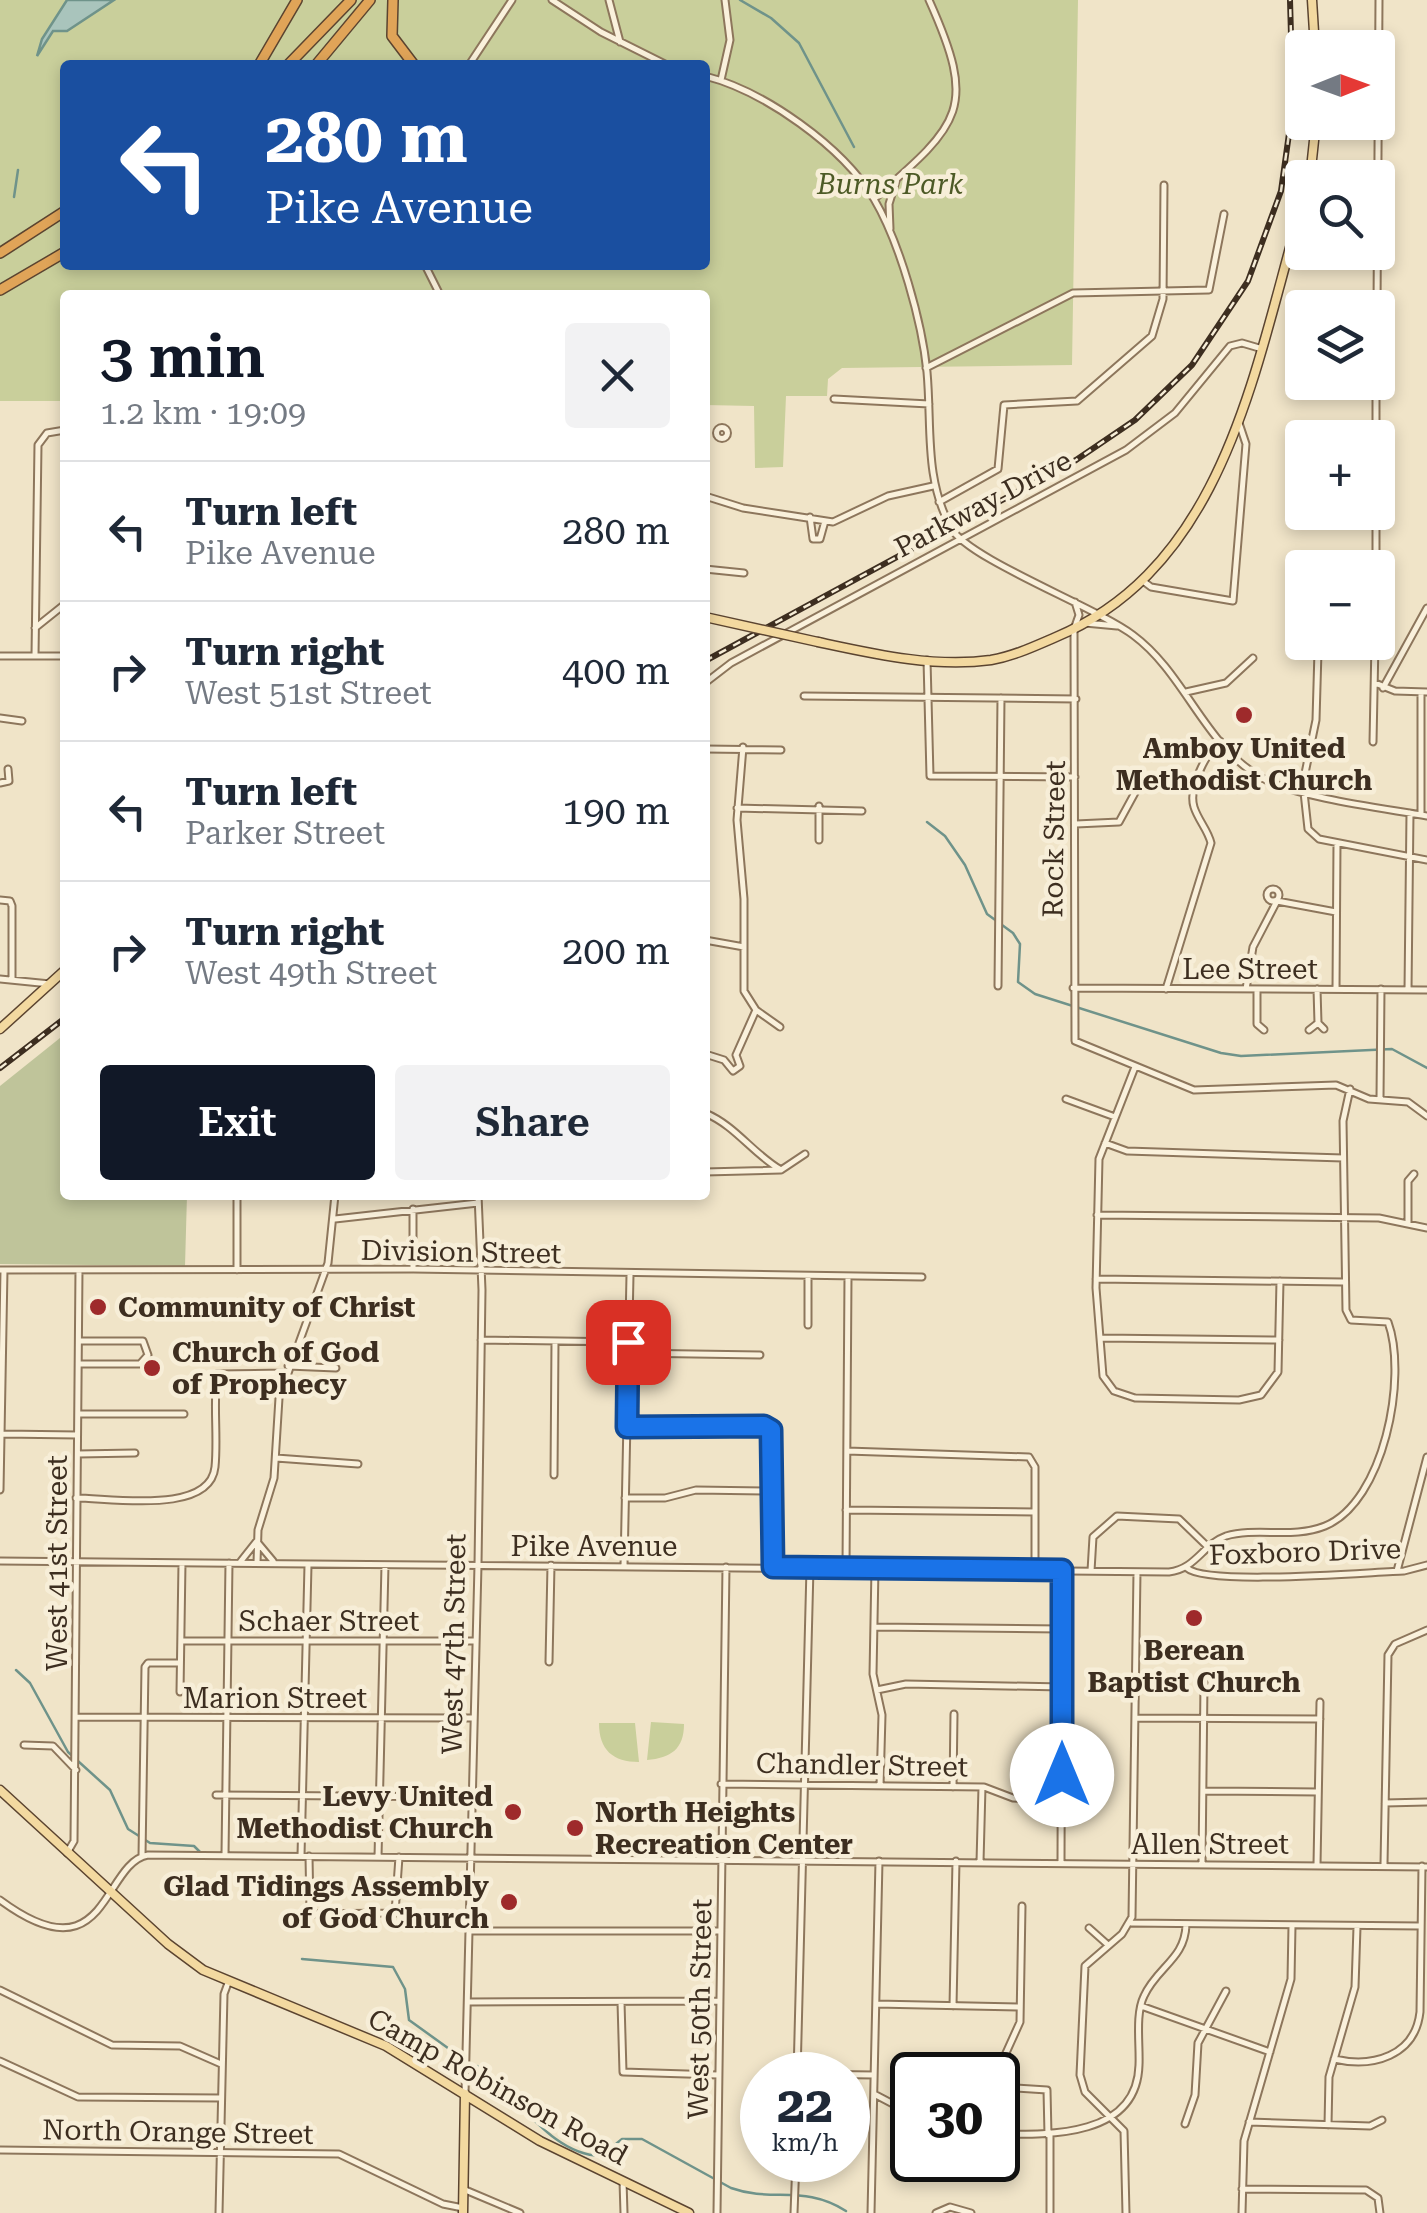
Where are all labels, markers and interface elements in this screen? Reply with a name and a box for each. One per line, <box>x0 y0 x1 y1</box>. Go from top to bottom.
north arrow <box>1285 30 1395 140</box>
map controls <box>1285 30 1395 660</box>
text: 280 m <box>265 97 468 179</box>
icon: left <box>100 100 230 230</box>
button: search <box>1285 160 1395 270</box>
park label: Burns Park <box>816 168 964 201</box>
text: Pike Avenue <box>265 181 533 234</box>
button: layers <box>1285 290 1395 400</box>
text: 3 min <box>100 321 265 392</box>
button: close <box>565 323 670 428</box>
text: 1.2 km · 19:09 <box>100 394 306 432</box>
button: + <box>1285 420 1395 530</box>
street label: Parkway Drive <box>889 444 1077 564</box>
text: Turn left <box>185 490 357 534</box>
icon: left <box>100 504 155 559</box>
text: 280 m <box>562 509 670 553</box>
text: Pike Avenue <box>185 534 376 572</box>
button: − <box>1285 550 1395 660</box>
text: Turn right <box>185 630 384 674</box>
icon: right <box>100 644 155 699</box>
text: 400 m <box>562 649 670 693</box>
text: West 51st Street <box>185 674 432 712</box>
marker: Amboy United Methodist Church <box>1233 704 1255 726</box>
place label: Amboy United Methodist Church <box>1116 732 1373 797</box>
street label: Rock Street <box>1036 760 1072 918</box>
text: Turn left <box>185 770 357 814</box>
icon: left <box>100 784 155 839</box>
text: 190 m <box>562 789 670 833</box>
text: Parker Street <box>185 814 385 852</box>
text: Turn right <box>185 910 384 954</box>
icon: right <box>100 924 155 979</box>
text: 200 m <box>562 929 670 973</box>
street label: Lee Street <box>1182 953 1318 986</box>
text: West 49th Street <box>185 954 437 992</box>
button: Exit <box>100 1065 375 1180</box>
button: Share <box>395 1065 670 1180</box>
street label: Division Street <box>360 1234 562 1270</box>
place label: Community of Christ <box>118 1291 415 1324</box>
marker: Community of Christ <box>87 1296 109 1318</box>
pin <box>586 1300 671 1385</box>
icon: arrive <box>601 1315 656 1370</box>
place label: Church of God of Prophecy <box>172 1336 379 1401</box>
marker: Church of God of Prophecy <box>141 1357 163 1379</box>
street label: West 41st Street <box>41 1455 74 1671</box>
street label: Pike Avenue <box>511 1530 677 1563</box>
street label: Foxboro Drive <box>1208 1532 1402 1572</box>
street label: West 47th Street <box>436 1533 472 1755</box>
street label: Schaer Street <box>239 1605 419 1638</box>
marker: Berean Baptist Church <box>1183 1607 1205 1629</box>
place label: Berean Baptist Church <box>1087 1634 1301 1699</box>
street label: Marion Street <box>183 1682 367 1715</box>
position arrow <box>1010 1723 1114 1827</box>
street label: Chandler Street <box>756 1747 968 1783</box>
place label: Levy United Methodist Church <box>237 1780 493 1845</box>
place label: North Heights Recreation Center <box>595 1796 853 1861</box>
marker: Levy United Methodist Church <box>502 1801 524 1823</box>
marker: North Heights Recreation Center <box>564 1817 586 1839</box>
street label: Allen Street <box>1131 1828 1289 1861</box>
place label: Glad Tidings Assembly of God Church <box>163 1870 489 1935</box>
marker: Glad Tidings Assembly of God Church <box>498 1891 520 1913</box>
street label: West 50th Street <box>682 1898 718 2120</box>
street label: Camp Robinson Road <box>362 2002 634 2172</box>
speed limit sign: 30 <box>890 2052 1020 2182</box>
text: 22 <box>777 2076 833 2134</box>
street label: North Orange Street <box>42 2113 314 2151</box>
text: km/h <box>772 2128 838 2157</box>

